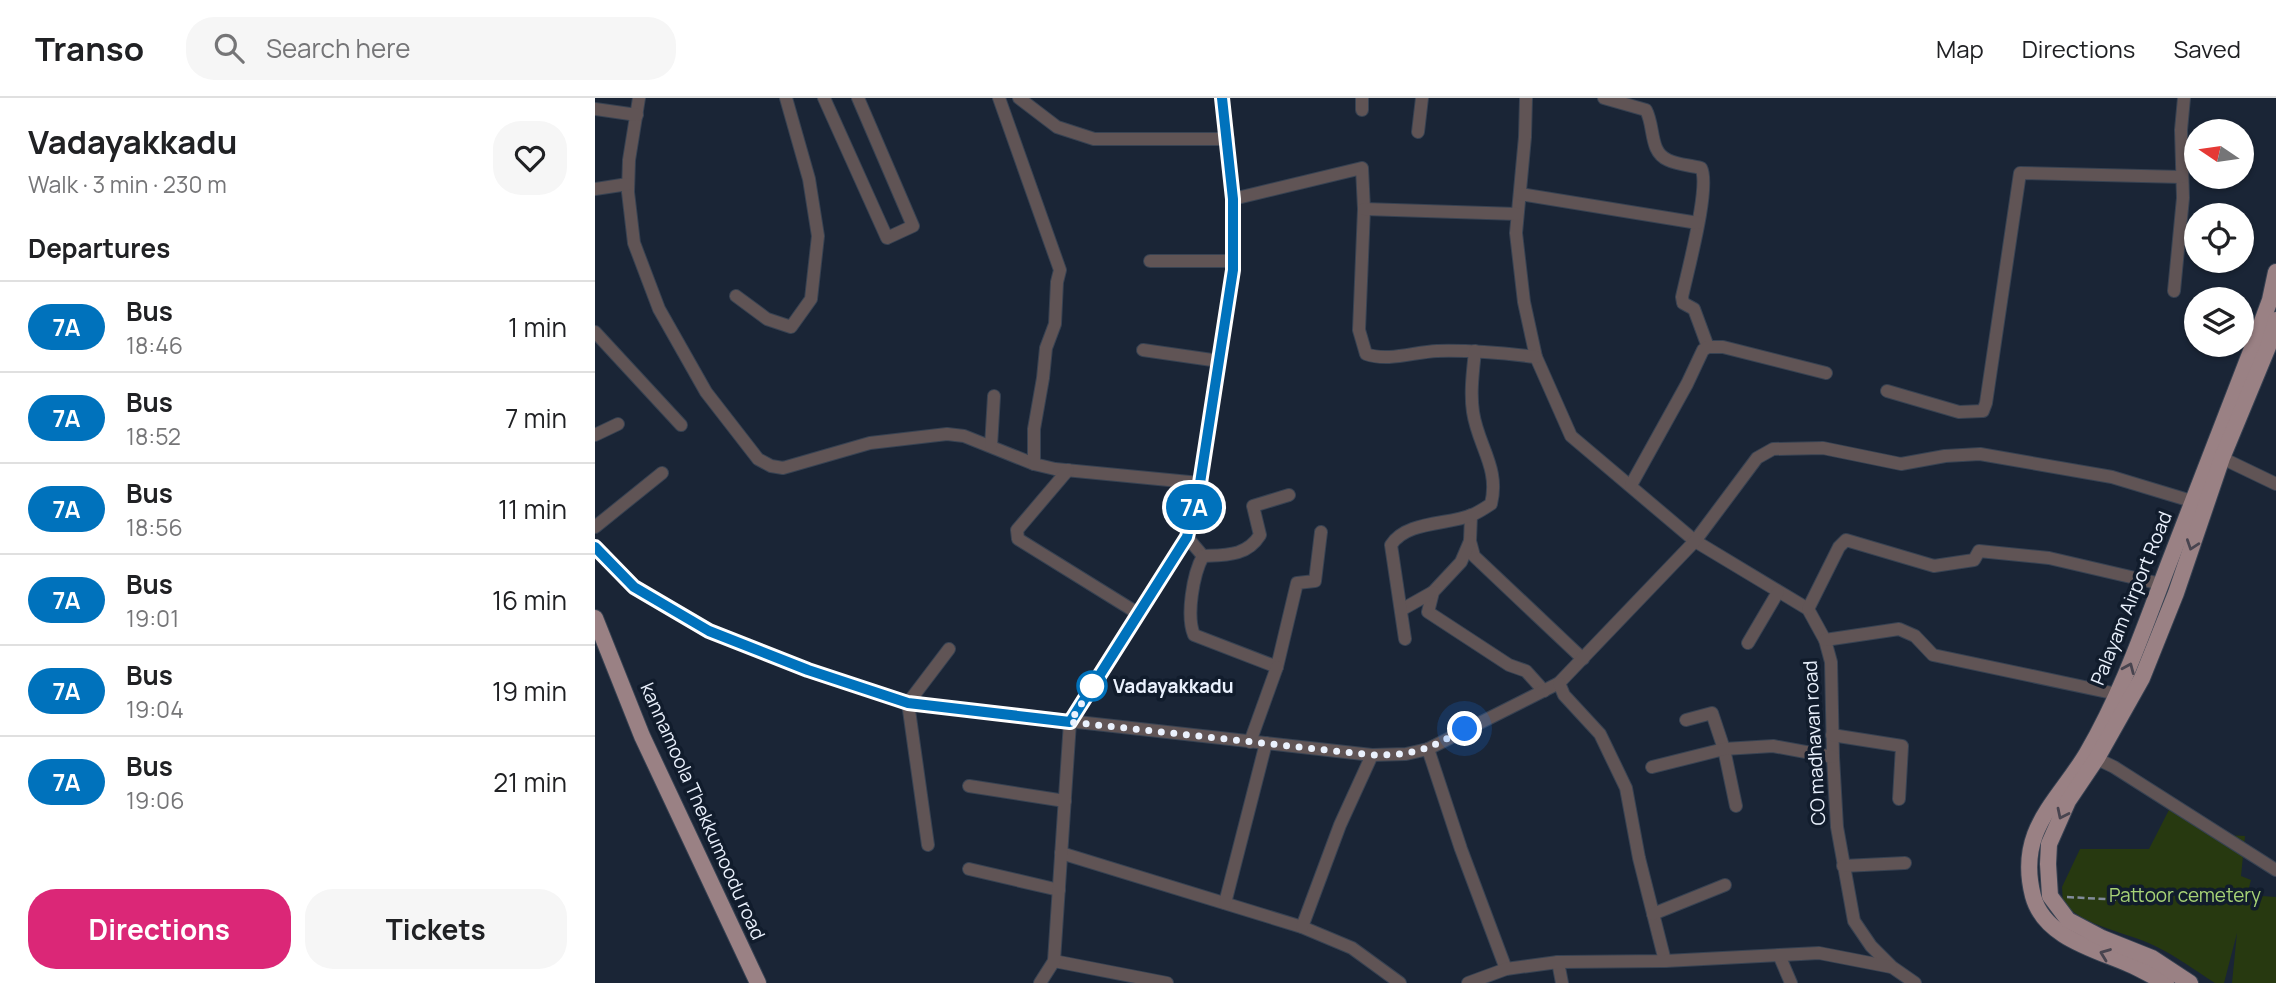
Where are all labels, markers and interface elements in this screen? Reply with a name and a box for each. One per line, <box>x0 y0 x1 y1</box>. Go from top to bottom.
search box <box>186 17 676 80</box>
text: Transo <box>35 26 144 71</box>
icon: search <box>210 29 248 67</box>
text: Search here <box>266 30 411 66</box>
text: Map <box>1936 32 1984 65</box>
text: Directions <box>2022 32 2135 65</box>
text: Saved <box>2173 32 2241 65</box>
text: Vadayakkadu <box>28 119 237 164</box>
north arrow <box>2184 119 2254 189</box>
map controls <box>2184 119 2254 357</box>
button: heart <box>493 121 567 195</box>
text: Walk · 3 min · 230 m <box>28 168 227 200</box>
button: locate <box>2184 203 2254 273</box>
text: Departures <box>28 230 170 266</box>
button: layers <box>2184 287 2254 357</box>
text: Bus <box>126 293 173 329</box>
text: 1 min <box>508 309 567 345</box>
text: 7A <box>53 310 80 343</box>
text: 18:46 <box>126 329 183 361</box>
text: Bus <box>126 384 173 420</box>
text: 7 min <box>505 400 567 436</box>
text: 7A <box>53 401 80 434</box>
text: 18:52 <box>126 420 181 452</box>
text: Bus <box>126 475 173 511</box>
line badge: 7A <box>1163 484 1225 530</box>
text: 7A <box>1180 490 1208 523</box>
text: 11 min <box>498 491 567 527</box>
text: 7A <box>53 492 80 525</box>
street label: Palayam Airport Road <box>2084 507 2178 689</box>
text: 18:56 <box>126 511 183 543</box>
one-way arrow <box>2186 538 2200 550</box>
text: Bus <box>126 566 173 602</box>
text: 16 min <box>492 582 567 618</box>
text: 7A <box>53 583 80 616</box>
text: 19:01 <box>126 602 179 634</box>
text: Bus <box>126 657 173 693</box>
street label: CO madhavan road <box>1797 660 1831 826</box>
one-way arrow <box>2121 663 2135 675</box>
marker: Vadayakkadu <box>1077 671 1107 701</box>
text: 19 min <box>492 673 567 709</box>
place label: Vadayakkadu <box>1113 673 1234 699</box>
text: 7A <box>53 674 80 707</box>
street label: kannamoola Thekkumoodu road <box>634 678 772 944</box>
text: 19:04 <box>126 693 184 725</box>
your location <box>1447 711 1482 746</box>
text: Bus <box>126 748 173 784</box>
text: 21 min <box>493 764 567 800</box>
text: 7A <box>53 765 80 798</box>
text: 19:06 <box>126 784 184 816</box>
one-way arrow <box>2056 807 2070 819</box>
park label: Pattoor cemetery <box>2109 882 2261 908</box>
button: Directions <box>28 889 291 969</box>
button: Tickets <box>305 889 567 969</box>
one-way arrow <box>2099 949 2111 963</box>

